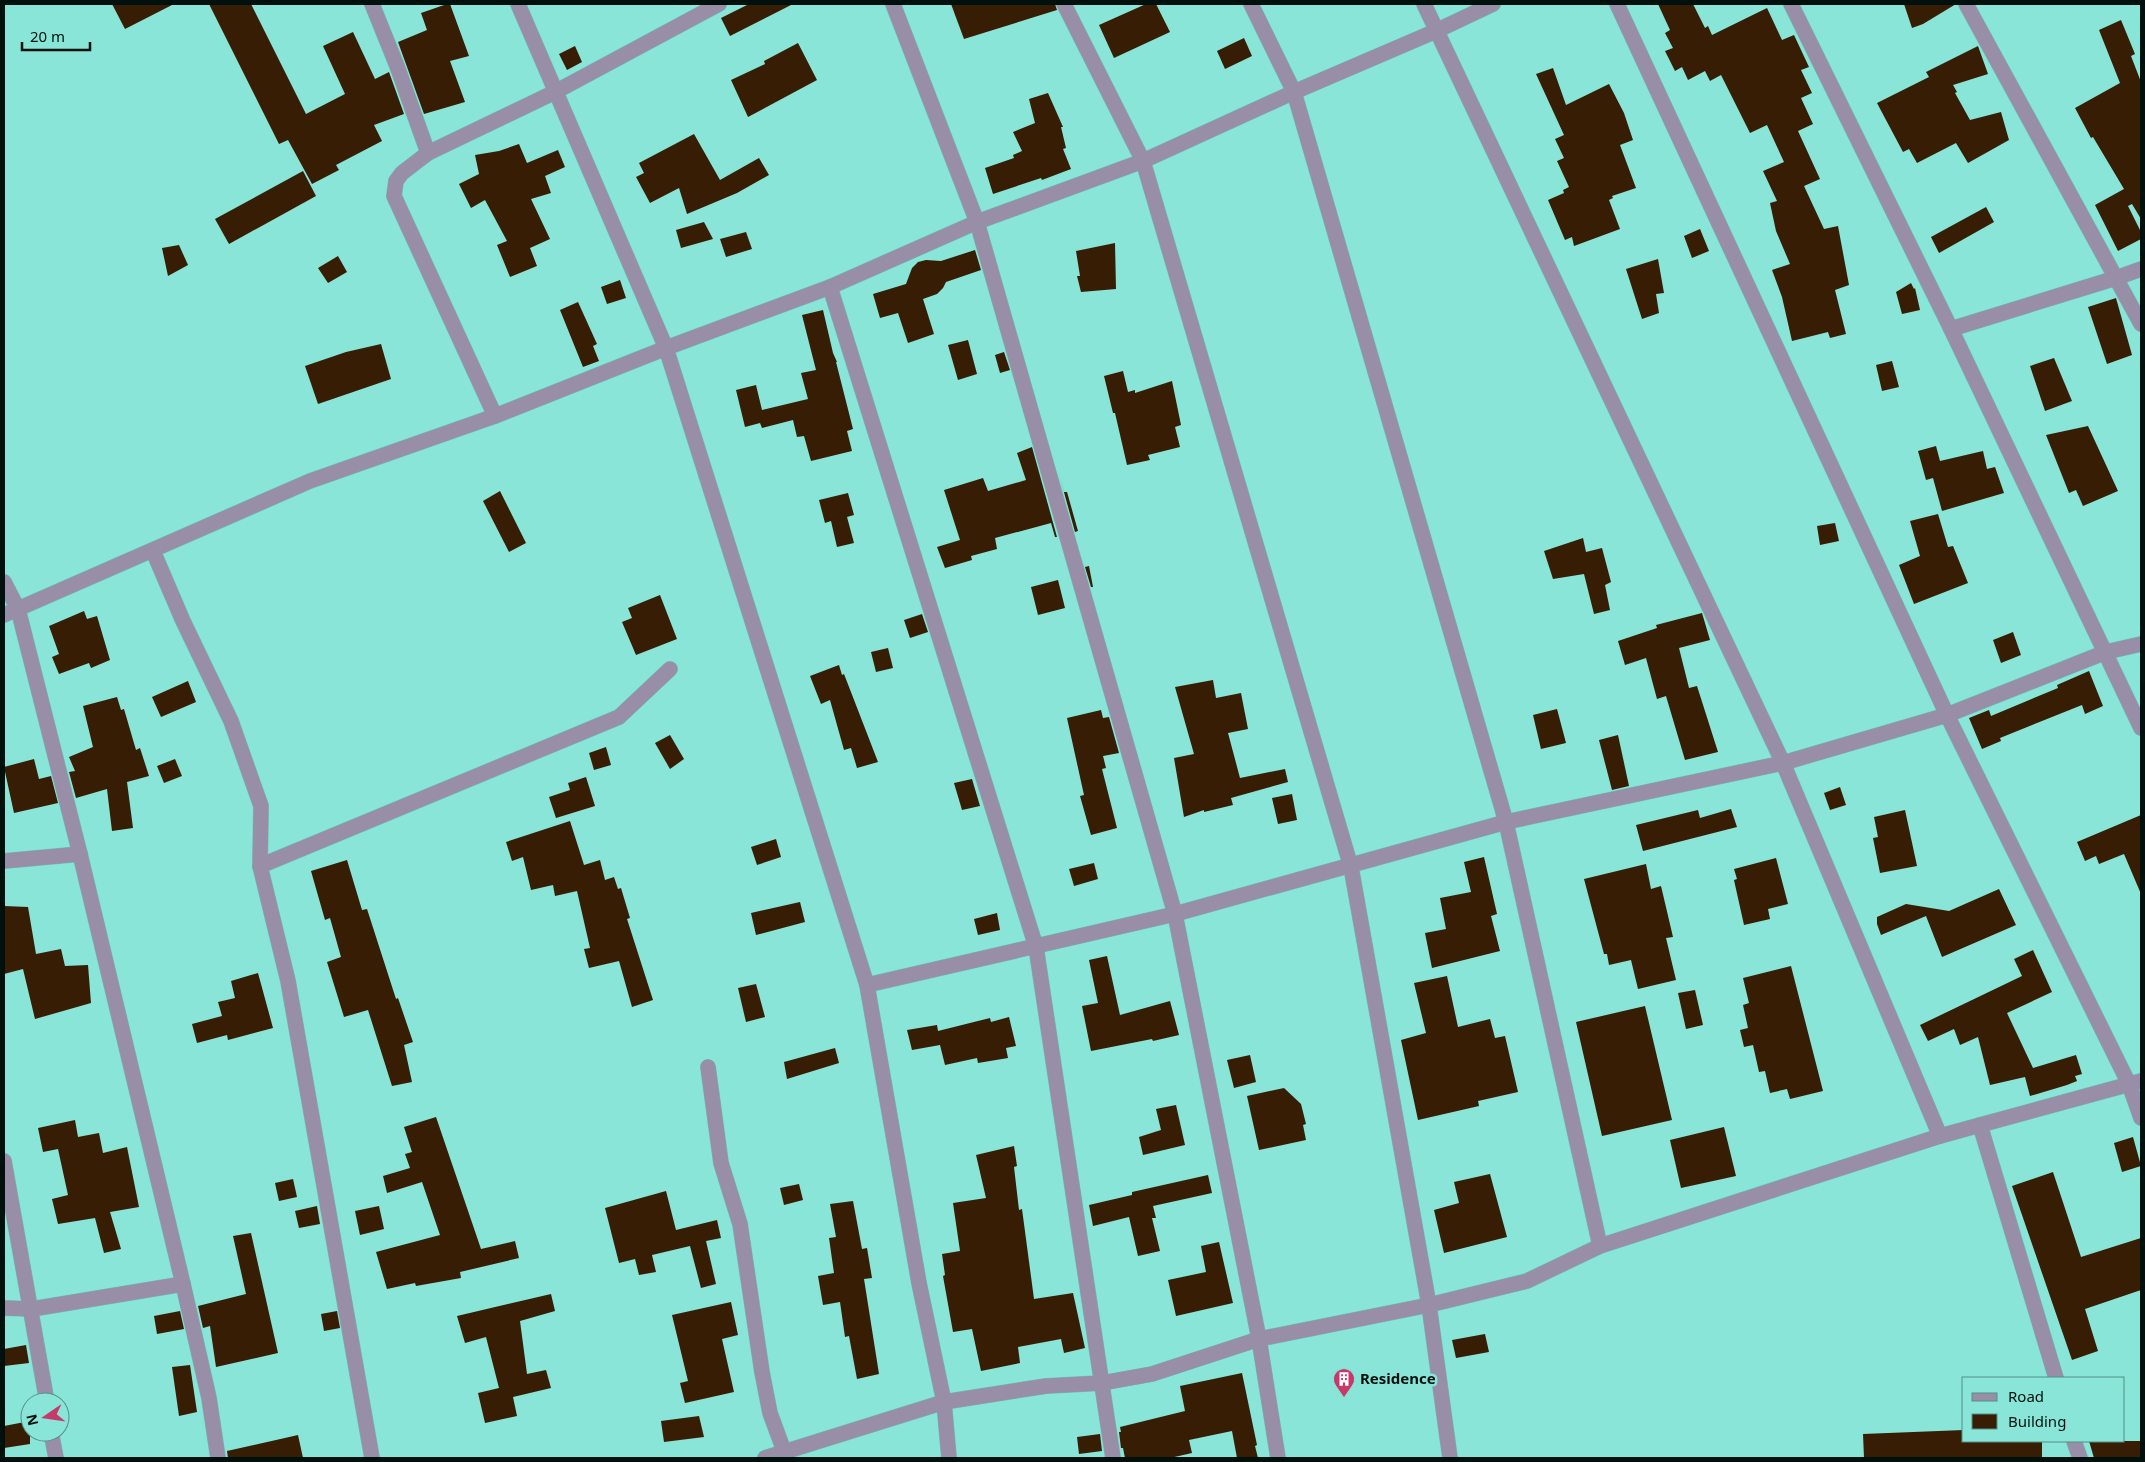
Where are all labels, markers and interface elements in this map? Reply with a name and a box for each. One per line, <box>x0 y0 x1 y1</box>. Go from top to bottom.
scale bar <box>22 20 90 52</box>
text: 20 m <box>30 26 65 46</box>
building icon: Residence <box>1332 1367 1356 1398</box>
place label: Residence <box>1360 1368 1436 1388</box>
legend <box>1962 1377 2125 1442</box>
text: Road <box>2008 1386 2044 1406</box>
north arrow <box>20 1392 70 1442</box>
text: Building <box>2008 1411 2066 1431</box>
text: N <box>21 1412 42 1428</box>

